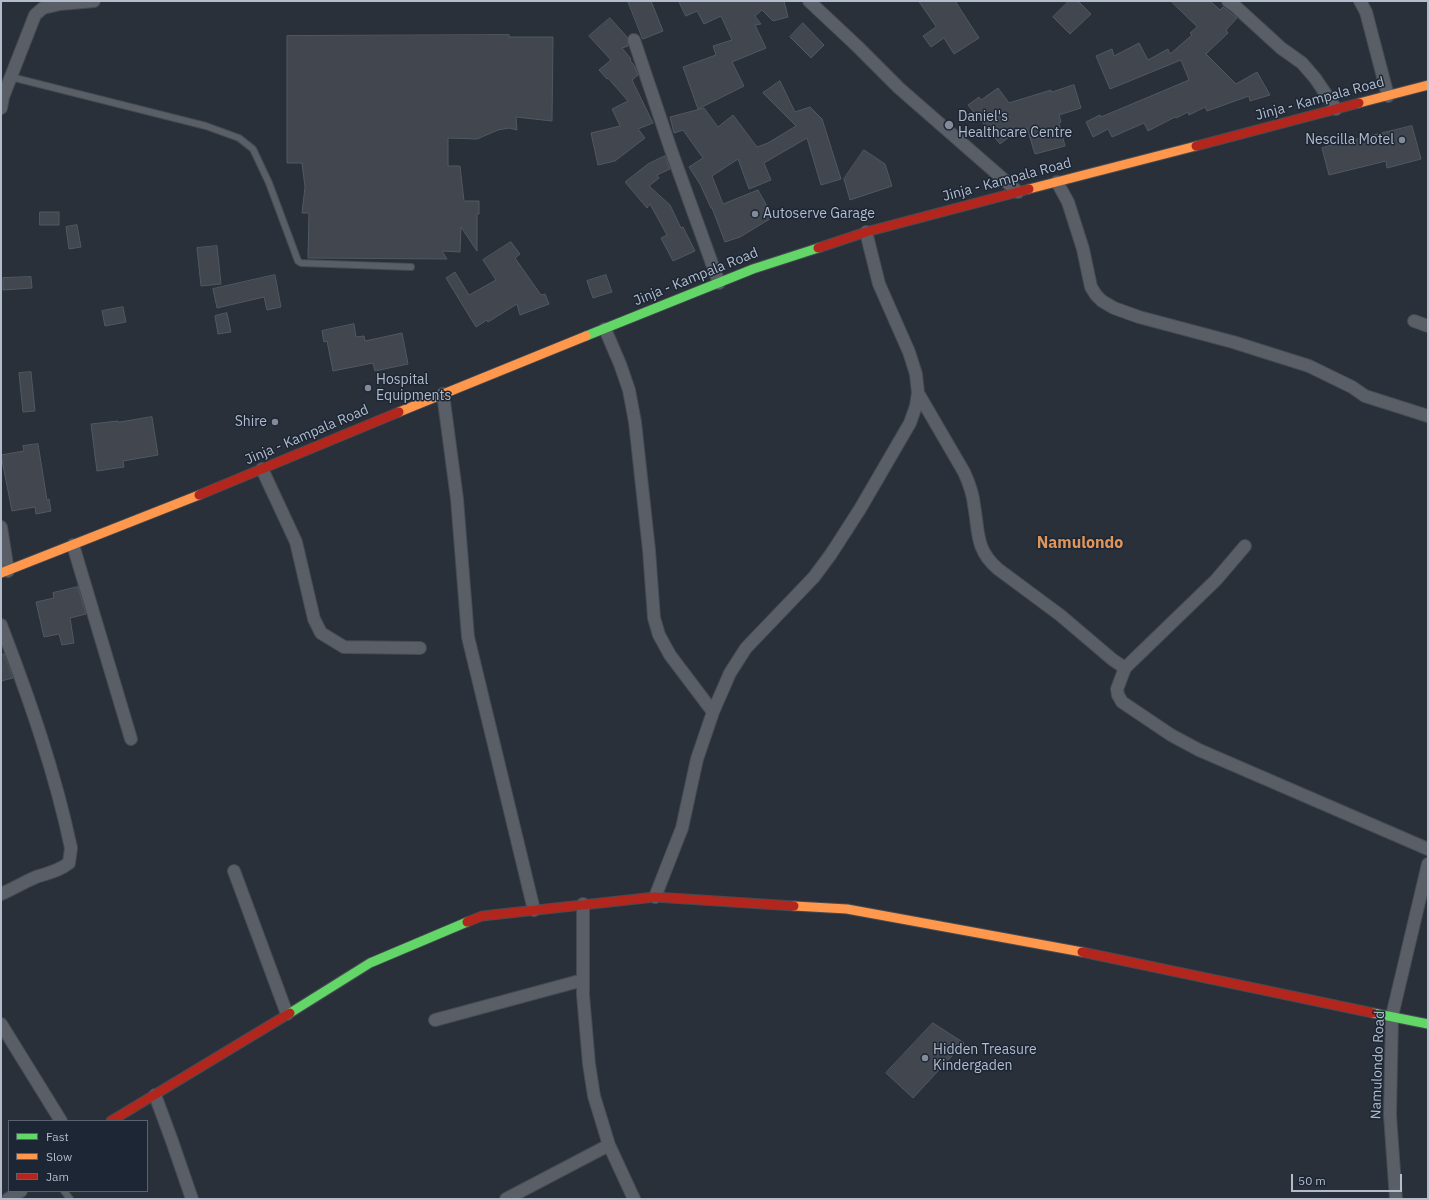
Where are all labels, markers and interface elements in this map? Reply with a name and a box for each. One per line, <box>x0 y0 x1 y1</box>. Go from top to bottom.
street label: Jinja - Kampala Road <box>1254 74 1386 124</box>
place label: Daniel's Healthcare Centre <box>958 109 1072 142</box>
marker: Daniel's Healthcare Centre <box>943 119 955 131</box>
place label: Nescilla Motel <box>1305 132 1394 148</box>
marker: Nescilla Motel <box>1397 135 1407 145</box>
street label: Jinja - Kampala Road <box>941 155 1073 205</box>
place label: Autoserve Garage <box>763 206 875 222</box>
marker: Autoserve Garage <box>750 209 760 219</box>
street label: Jinja - Kampala Road <box>631 244 761 310</box>
place label: Hospital Equipments <box>376 372 451 404</box>
marker: Hospital Equipments <box>363 383 373 393</box>
street label: Jinja - Kampala Road <box>243 401 371 469</box>
place label: Shire <box>235 414 267 430</box>
marker: Shire <box>270 417 280 427</box>
district label: Namulondo <box>1037 533 1123 553</box>
street label: Namulondo Road <box>1368 1010 1388 1120</box>
place label: Hidden Treasure Kindergaden <box>933 1042 1037 1074</box>
marker: Hidden Treasure Kindergaden <box>920 1053 930 1063</box>
legend <box>8 1120 148 1192</box>
text: Fast <box>46 1129 69 1144</box>
text: Slow <box>46 1149 72 1164</box>
scale bar <box>1293 1166 1404 1192</box>
text: Jam <box>46 1169 69 1184</box>
text: 50 m <box>1298 1173 1326 1188</box>

